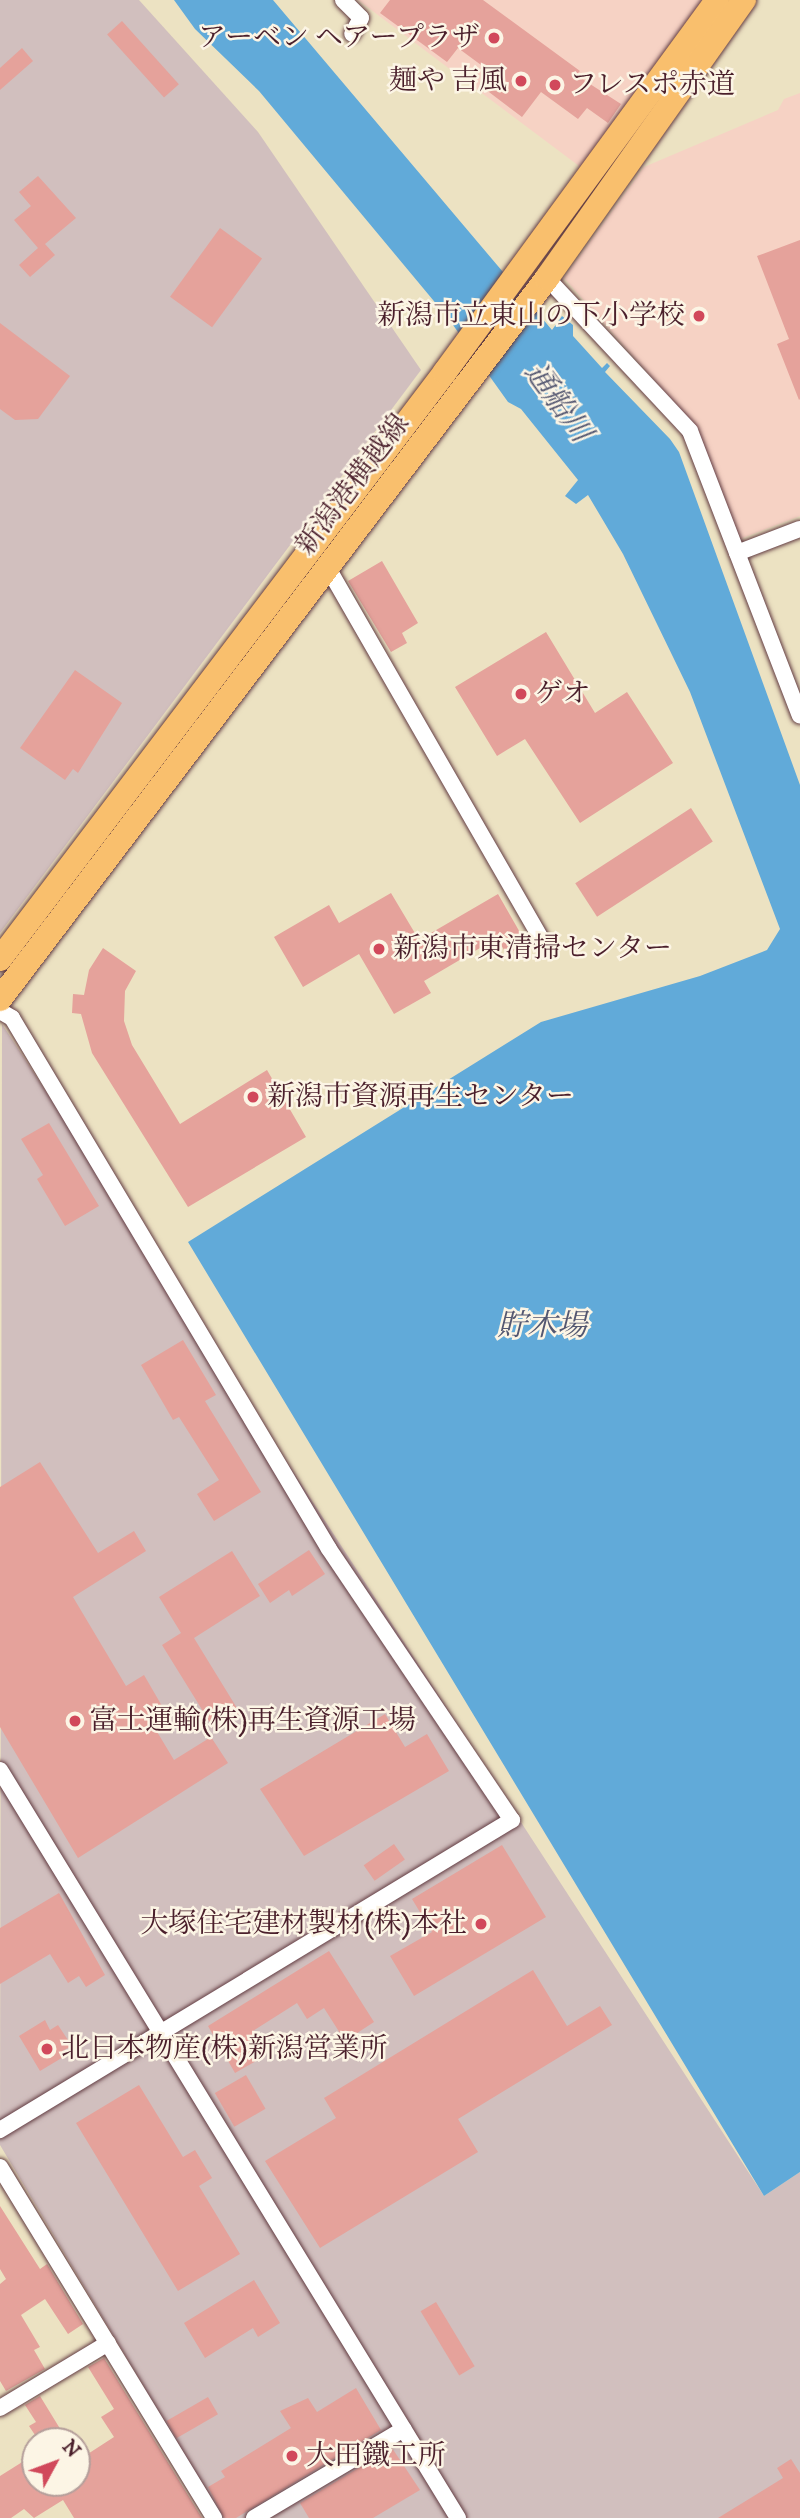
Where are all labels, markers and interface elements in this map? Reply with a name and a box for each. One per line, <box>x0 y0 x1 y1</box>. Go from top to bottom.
place label: アーベン ヘアープラザ <box>196 21 480 55</box>
marker: アーベン ヘアープラザ <box>486 30 502 46</box>
place label: 麺や 吉風 <box>389 64 507 98</box>
place label: フレスポ赤道 <box>569 68 737 102</box>
marker: 麺や 吉風 <box>513 73 529 89</box>
marker: フレスポ赤道 <box>547 77 563 93</box>
place label: 新潟市立東山の下小学校 <box>377 299 685 333</box>
marker: 新潟市立東山の下小学校 <box>691 308 707 324</box>
water label: 通船川 <box>516 356 598 450</box>
street label: 新潟港横越線 <box>289 408 417 562</box>
place label: ゲオ <box>535 677 591 711</box>
marker: ゲオ <box>513 686 529 702</box>
place label: 新潟市東清掃センター <box>393 932 673 966</box>
marker: 新潟市東清掃センター <box>371 941 387 957</box>
place label: 新潟市資源再生センター <box>267 1080 575 1114</box>
marker: 新潟市資源再生センター <box>245 1089 261 1105</box>
water label: 貯木場 <box>497 1309 587 1345</box>
place label: 富士運輸(株)再生資源工場 <box>89 1704 416 1738</box>
marker: 富士運輸(株)再生資源工場 <box>67 1713 83 1729</box>
place label: 大塚住宅建材製材(株)本社 <box>140 1907 467 1941</box>
marker: 大塚住宅建材製材(株)本社 <box>473 1916 489 1932</box>
place label: 北日本物産(株)新潟営業所 <box>61 2032 388 2066</box>
marker: 北日本物産(株)新潟営業所 <box>39 2041 55 2057</box>
north arrow <box>21 2427 91 2497</box>
text: N <box>57 2436 85 2463</box>
place label: 大田鐵工所 <box>306 2439 446 2473</box>
marker: 大田鐵工所 <box>284 2448 300 2464</box>

